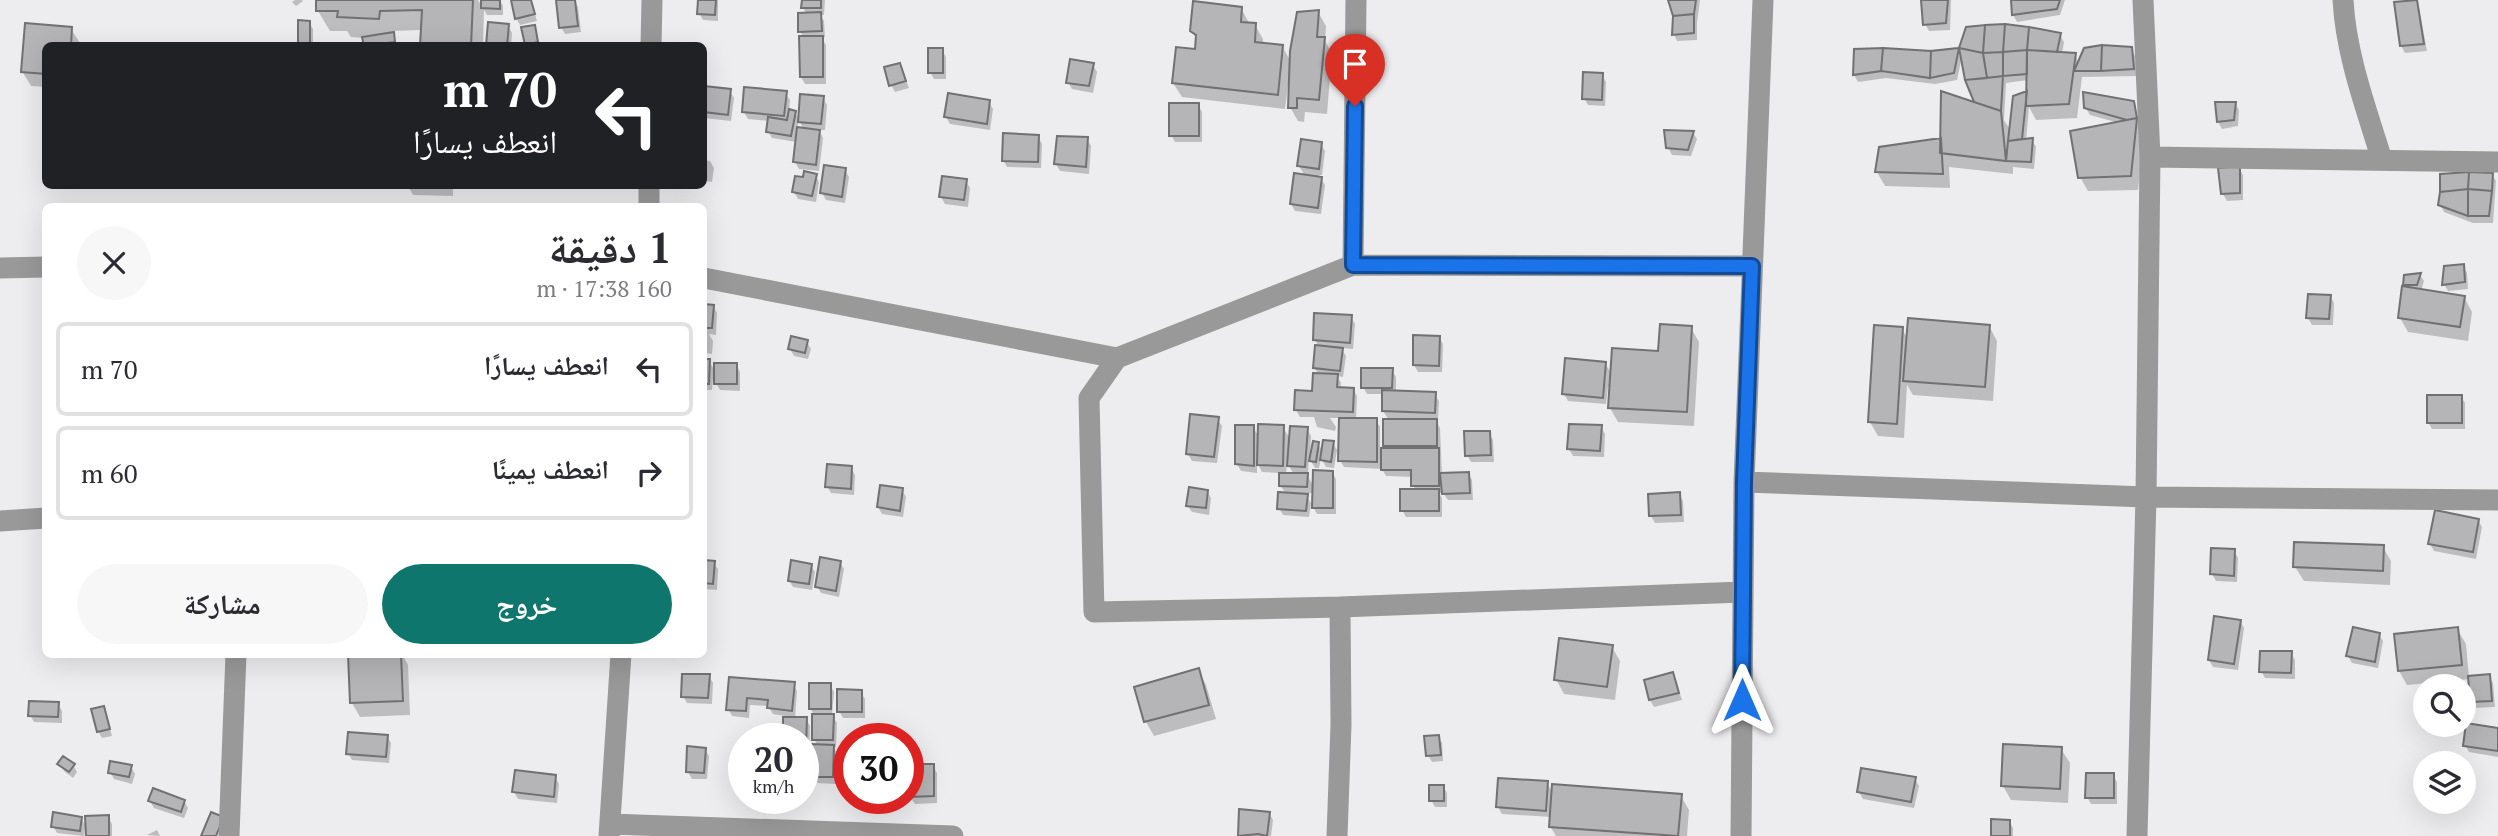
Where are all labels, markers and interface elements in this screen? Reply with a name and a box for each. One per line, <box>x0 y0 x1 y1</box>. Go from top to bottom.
pin <box>1325 34 1385 106</box>
icon: arrive <box>1336 45 1374 83</box>
text: 70 m <box>443 56 557 121</box>
icon: left <box>581 70 672 161</box>
text: انعطف يسارًا <box>413 120 557 162</box>
text: 1 دقيقة <box>549 219 672 275</box>
button: close <box>77 226 151 300</box>
text: 160 m · 17:38 <box>537 273 672 304</box>
text: انعطف يسارًا <box>484 348 609 382</box>
icon: left <box>630 350 668 388</box>
text: 70 m <box>81 352 138 386</box>
text: انعطف يمينًا <box>492 452 609 486</box>
icon: right <box>630 454 668 492</box>
text: 60 m <box>81 456 138 490</box>
button: مشاركة <box>77 564 368 644</box>
button: خروج <box>382 564 672 644</box>
position arrow <box>1705 663 1779 737</box>
map controls <box>2413 674 2476 814</box>
button: search <box>2413 674 2476 737</box>
speed limit sign: 30 <box>833 723 924 814</box>
text: 20 <box>754 736 793 782</box>
button: layers <box>2413 751 2476 814</box>
text: km/h <box>753 774 794 798</box>

